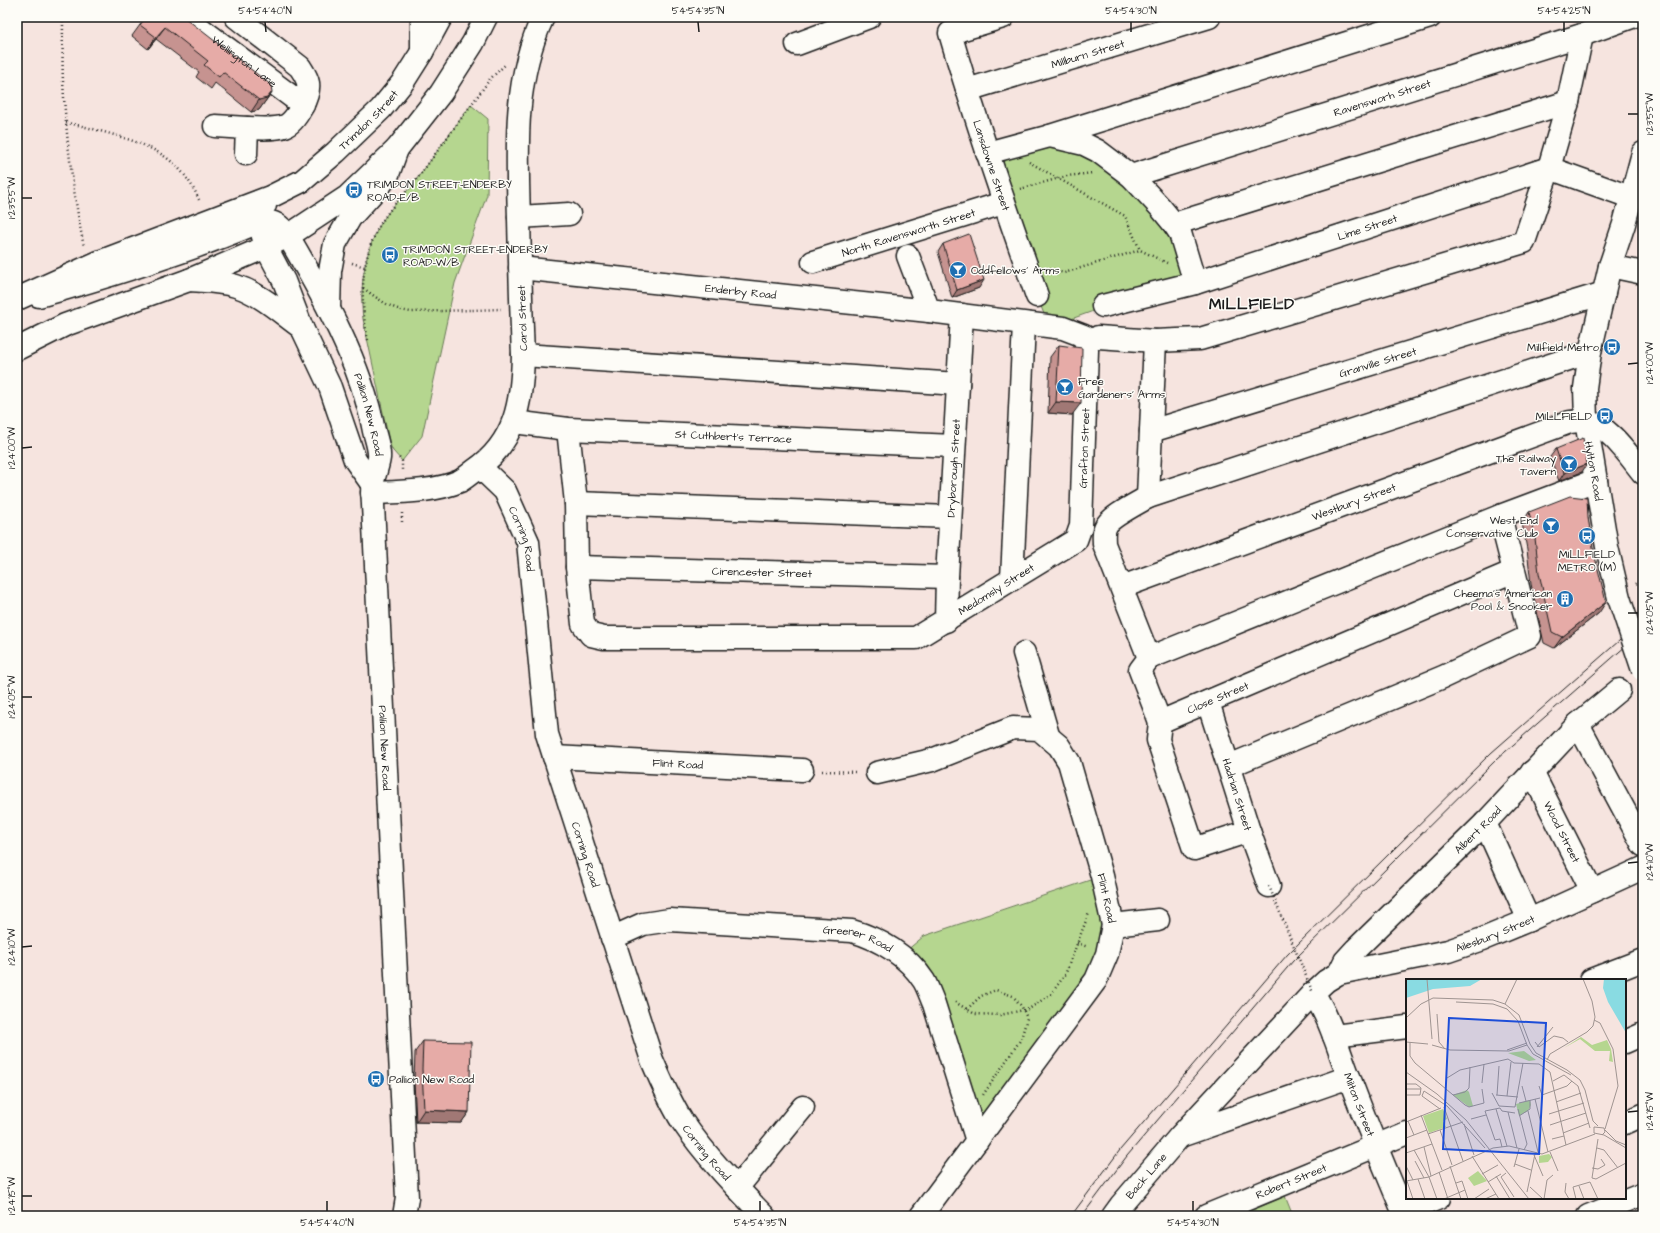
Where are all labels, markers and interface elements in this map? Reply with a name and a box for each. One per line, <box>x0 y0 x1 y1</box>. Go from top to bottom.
text: 54°54'40"N <box>238 4 292 18</box>
text: 54°54'35"N <box>672 4 724 18</box>
text: 54°54'30"N <box>1105 4 1157 18</box>
text: 54°54'25"N <box>1537 4 1591 18</box>
street label: Wellington Lane <box>208 32 280 91</box>
street label: Millburn Street <box>1049 36 1127 72</box>
street label: Ravensworh Street <box>1332 76 1433 120</box>
street label: Trimdon Street <box>336 86 402 154</box>
text: 1°23'55"W <box>1643 92 1657 135</box>
street label: Lansdowne Street <box>969 118 1014 213</box>
text: 1°23'55"W <box>5 176 19 219</box>
place label: TRIMDON STREET-ENDERBY ROAD-E/B <box>367 177 512 205</box>
bus stop icon: TRIMDON STREET-ENDERBY ROAD-E/B <box>344 180 364 200</box>
street label: North Ravensworth Street <box>840 205 978 261</box>
street label: Lime Street <box>1336 211 1400 244</box>
place label: TRIMDON STREET-ENDERBY ROAD-W/B <box>403 242 548 270</box>
bus stop icon: TRIMDON STREET-ENDERBY ROAD-W/B <box>380 245 400 265</box>
bar icon: Oddfellows' Arms <box>948 260 968 280</box>
place label: Oddfellows' Arms <box>971 263 1060 278</box>
street label: Enderby Road <box>704 281 777 303</box>
street label: Carol Street <box>514 284 531 351</box>
district label: MILLFIELD <box>1209 294 1295 315</box>
bus stop icon: Millfield Metro <box>1602 337 1622 357</box>
place label: Millfield Metro <box>1527 340 1600 355</box>
text: 1°24'00"W <box>1643 341 1657 384</box>
street label: Granville Street <box>1337 343 1419 381</box>
street label: Pallion New Road <box>350 371 386 457</box>
place label: Free Gardeners' Arms <box>1078 374 1166 402</box>
bar icon: Free Gardeners' Arms <box>1055 377 1075 397</box>
bus stop icon: MILLFIELD <box>1595 406 1615 426</box>
street label: Grafton Street <box>1076 407 1093 488</box>
place label: MILLFIELD <box>1535 409 1592 424</box>
street label: Dryborough Street <box>943 418 964 518</box>
text: 1°24'00"W <box>5 426 19 469</box>
street label: St Cuthbert's Terrace <box>675 427 792 447</box>
street label: Hylton Road <box>1580 440 1606 503</box>
place label: The Railway Tavern <box>1496 451 1556 479</box>
bar icon: The Railway Tavern <box>1559 454 1579 474</box>
street label: Westbury Street <box>1310 480 1399 524</box>
street label: Corning Road <box>505 504 538 572</box>
place label: West End Conservative Club <box>1446 513 1538 541</box>
bar icon: West End Conservative Club <box>1541 516 1561 536</box>
bus stop icon: MILLFIELD METRO (M) <box>1577 526 1597 546</box>
place label: MILLFIELD METRO (M) <box>1558 547 1616 575</box>
street label: Medomsly Street <box>955 560 1038 620</box>
street label: Cirencester Street <box>712 564 813 581</box>
place label: Cheema's American Pool & Snooker <box>1454 586 1552 614</box>
building icon: Cheema's American Pool & Snooker <box>1555 589 1575 609</box>
text: 1°24'05"W <box>1643 591 1657 634</box>
text: 1°24'05"W <box>5 675 19 718</box>
street label: Close Street <box>1185 678 1252 718</box>
street label: Pallion New Road <box>375 705 394 791</box>
street label: Flint Road <box>652 755 704 773</box>
street label: Hadrian Street <box>1218 757 1256 833</box>
street label: Wood Street <box>1540 799 1584 866</box>
street label: Albert Road <box>1451 803 1505 857</box>
street label: Corning Road <box>568 820 603 890</box>
text: 1°24'10"W <box>1643 843 1657 880</box>
street label: Flint Road <box>1094 872 1119 925</box>
street label: Ailesbury Street <box>1453 911 1538 956</box>
street label: Greener Road <box>823 922 896 956</box>
text: 1°24'10"W <box>5 928 19 965</box>
inset map <box>1406 979 1626 1199</box>
bus stop icon: Pallion New Road <box>366 1069 386 1089</box>
street label: Milton Street <box>1340 1071 1378 1139</box>
place label: Pallion New Road <box>389 1072 475 1087</box>
text: 1°24'15"W <box>1643 1092 1657 1130</box>
street label: Corning Road <box>679 1122 734 1184</box>
street label: Back Lane <box>1122 1150 1170 1202</box>
street label: Robert Street <box>1254 1160 1329 1203</box>
text: 1°24'15"W <box>5 1177 19 1215</box>
text: 54°54'40"N <box>300 1216 354 1230</box>
text: 54°54'35"N <box>734 1216 786 1230</box>
text: 54°54'30"N <box>1167 1216 1219 1230</box>

